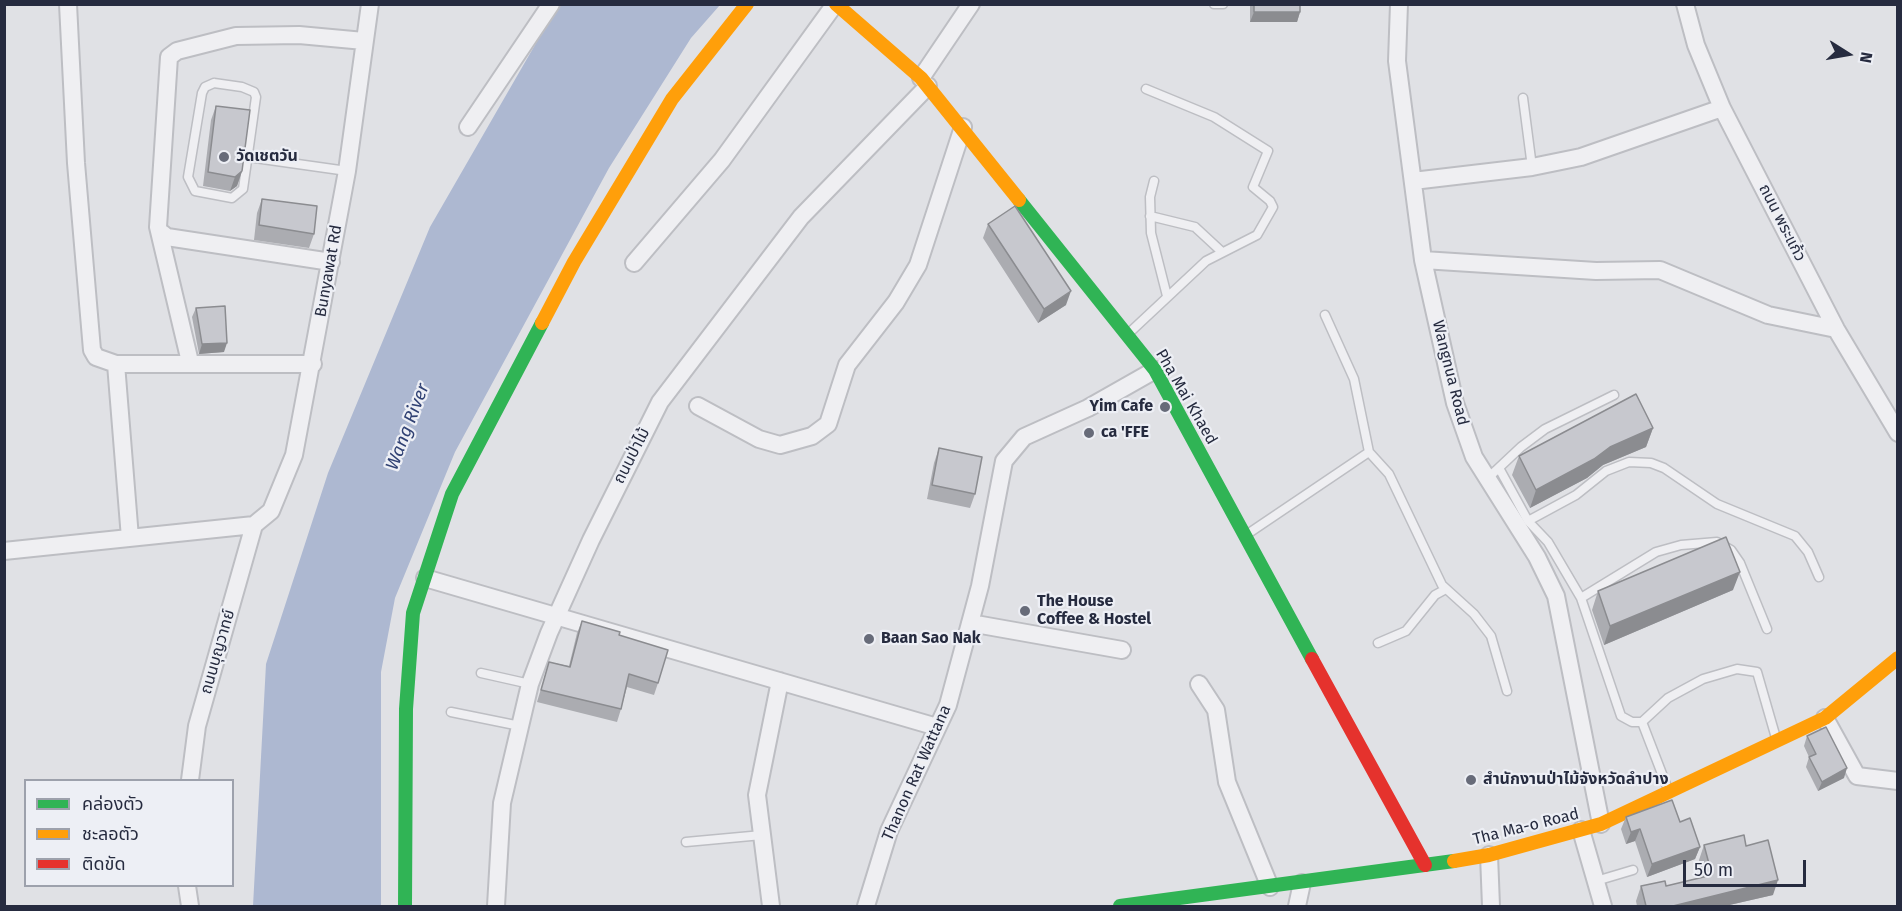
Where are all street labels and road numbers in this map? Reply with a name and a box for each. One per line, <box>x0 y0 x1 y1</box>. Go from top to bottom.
street label: ถนน พระแก้ว <box>1754 181 1810 265</box>
street label: Bunyawat Rd <box>311 223 347 319</box>
street label: Wangnua Road <box>1428 318 1472 428</box>
street label: Pha Mai Khaed <box>1151 346 1221 448</box>
street label: ถนนป่าไม้ <box>610 425 654 487</box>
street label: ถนนบุญวาทย์ <box>197 608 239 696</box>
street label: Thanon Rat Wattana <box>878 702 956 844</box>
street label: Tha Ma-o Road <box>1471 805 1581 849</box>

